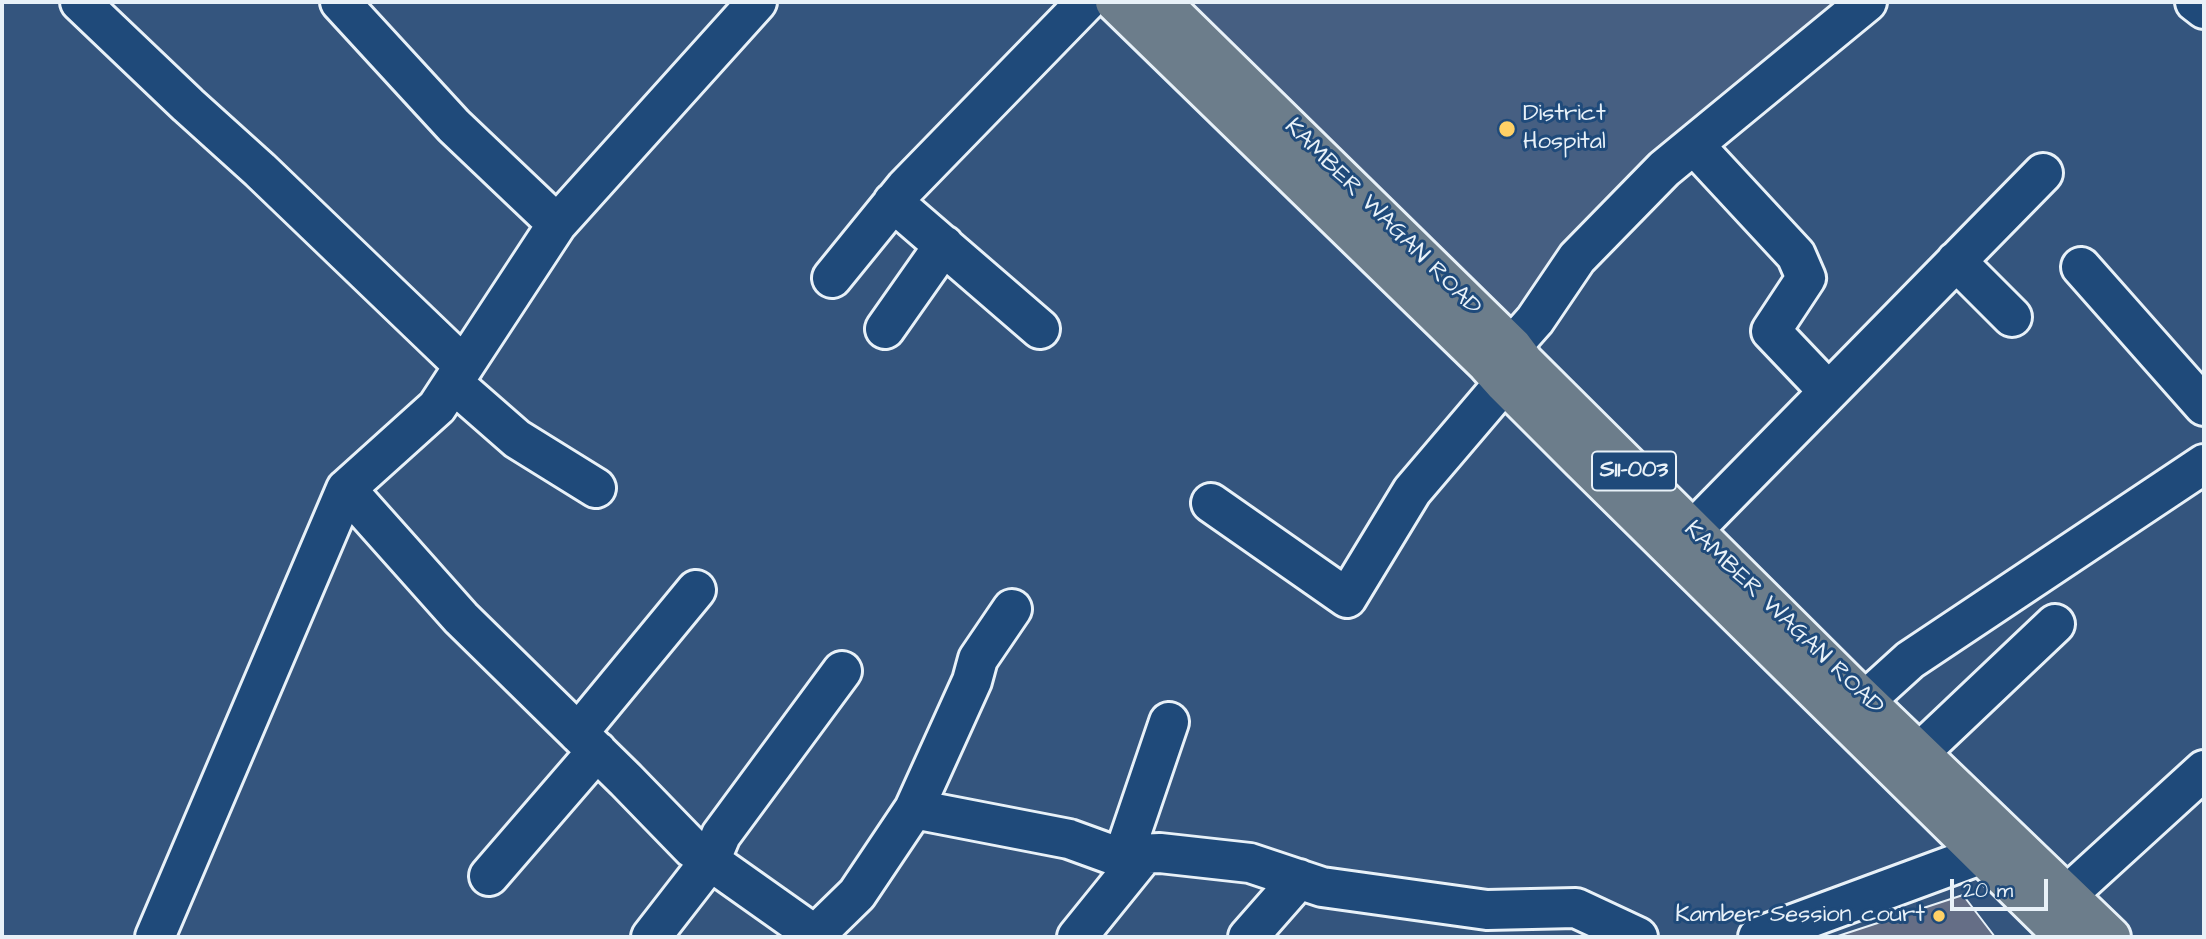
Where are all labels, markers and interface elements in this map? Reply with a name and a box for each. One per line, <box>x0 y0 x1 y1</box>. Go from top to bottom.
place label: District Hospital <box>1523 101 1606 157</box>
street label: KAMBER WAGAN ROAD <box>1278 114 1486 322</box>
marker: District Hospital <box>1497 119 1517 139</box>
road number: S11-003 <box>1592 452 1676 491</box>
street label: KAMBER WAGAN ROAD <box>1677 516 1889 722</box>
scale bar <box>1954 866 2052 910</box>
text: 20 m <box>1963 876 2013 905</box>
place label: Kamber Session court <box>1675 902 1925 930</box>
marker: Kamber Session court <box>1931 908 1947 924</box>

